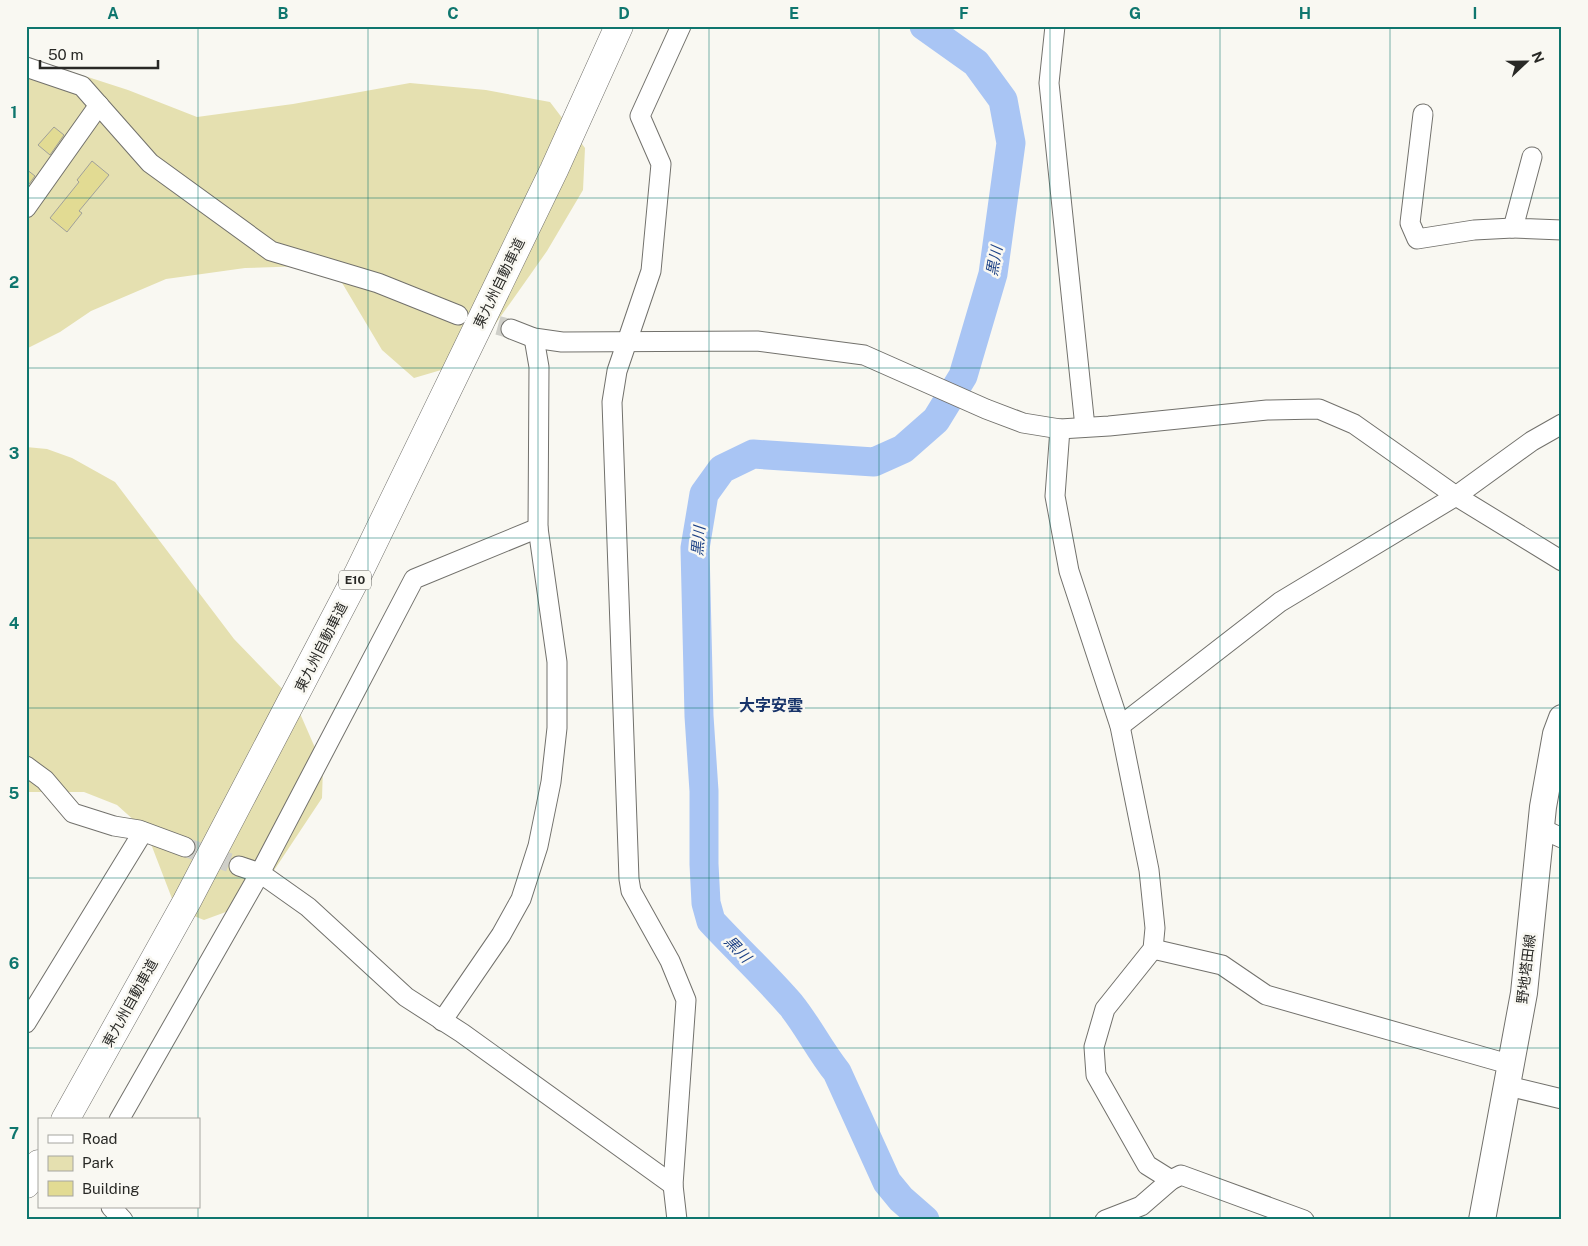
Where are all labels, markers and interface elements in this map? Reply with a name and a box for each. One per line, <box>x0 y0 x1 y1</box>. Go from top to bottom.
text: A <box>107 4 119 23</box>
text: B <box>278 4 289 23</box>
text: C <box>447 4 459 23</box>
text: D <box>618 4 630 23</box>
text: E <box>789 4 799 23</box>
text: F <box>959 4 969 23</box>
text: G <box>1129 4 1141 23</box>
text: H <box>1299 4 1311 23</box>
text: I <box>1473 4 1477 23</box>
scale bar <box>40 38 158 70</box>
north arrow <box>1500 38 1550 88</box>
text: 50 m <box>48 46 83 63</box>
text: N <box>1529 49 1548 65</box>
text: 1 <box>11 103 17 122</box>
street label: 東九州自動車道 <box>470 235 528 331</box>
water label: 黒川 <box>983 243 1005 277</box>
text: 2 <box>9 273 19 292</box>
text: 3 <box>9 444 19 463</box>
water label: 黒川 <box>688 523 708 557</box>
road number: E10 <box>339 570 371 590</box>
street label: 東九州自動車道 <box>292 600 350 694</box>
text: 4 <box>9 614 20 633</box>
district label: 大字安雲 <box>739 696 803 715</box>
text: 5 <box>9 784 20 803</box>
water label: 黒川 <box>721 932 756 967</box>
street label: 野地塔田線 <box>1514 933 1538 1005</box>
text: 6 <box>9 954 19 973</box>
street label: 東九州自動車道 <box>99 956 161 1050</box>
legend <box>38 1118 200 1208</box>
text: 7 <box>9 1124 19 1143</box>
text: Road <box>82 1130 118 1147</box>
text: Park <box>82 1154 114 1171</box>
text: Building <box>82 1180 140 1197</box>

